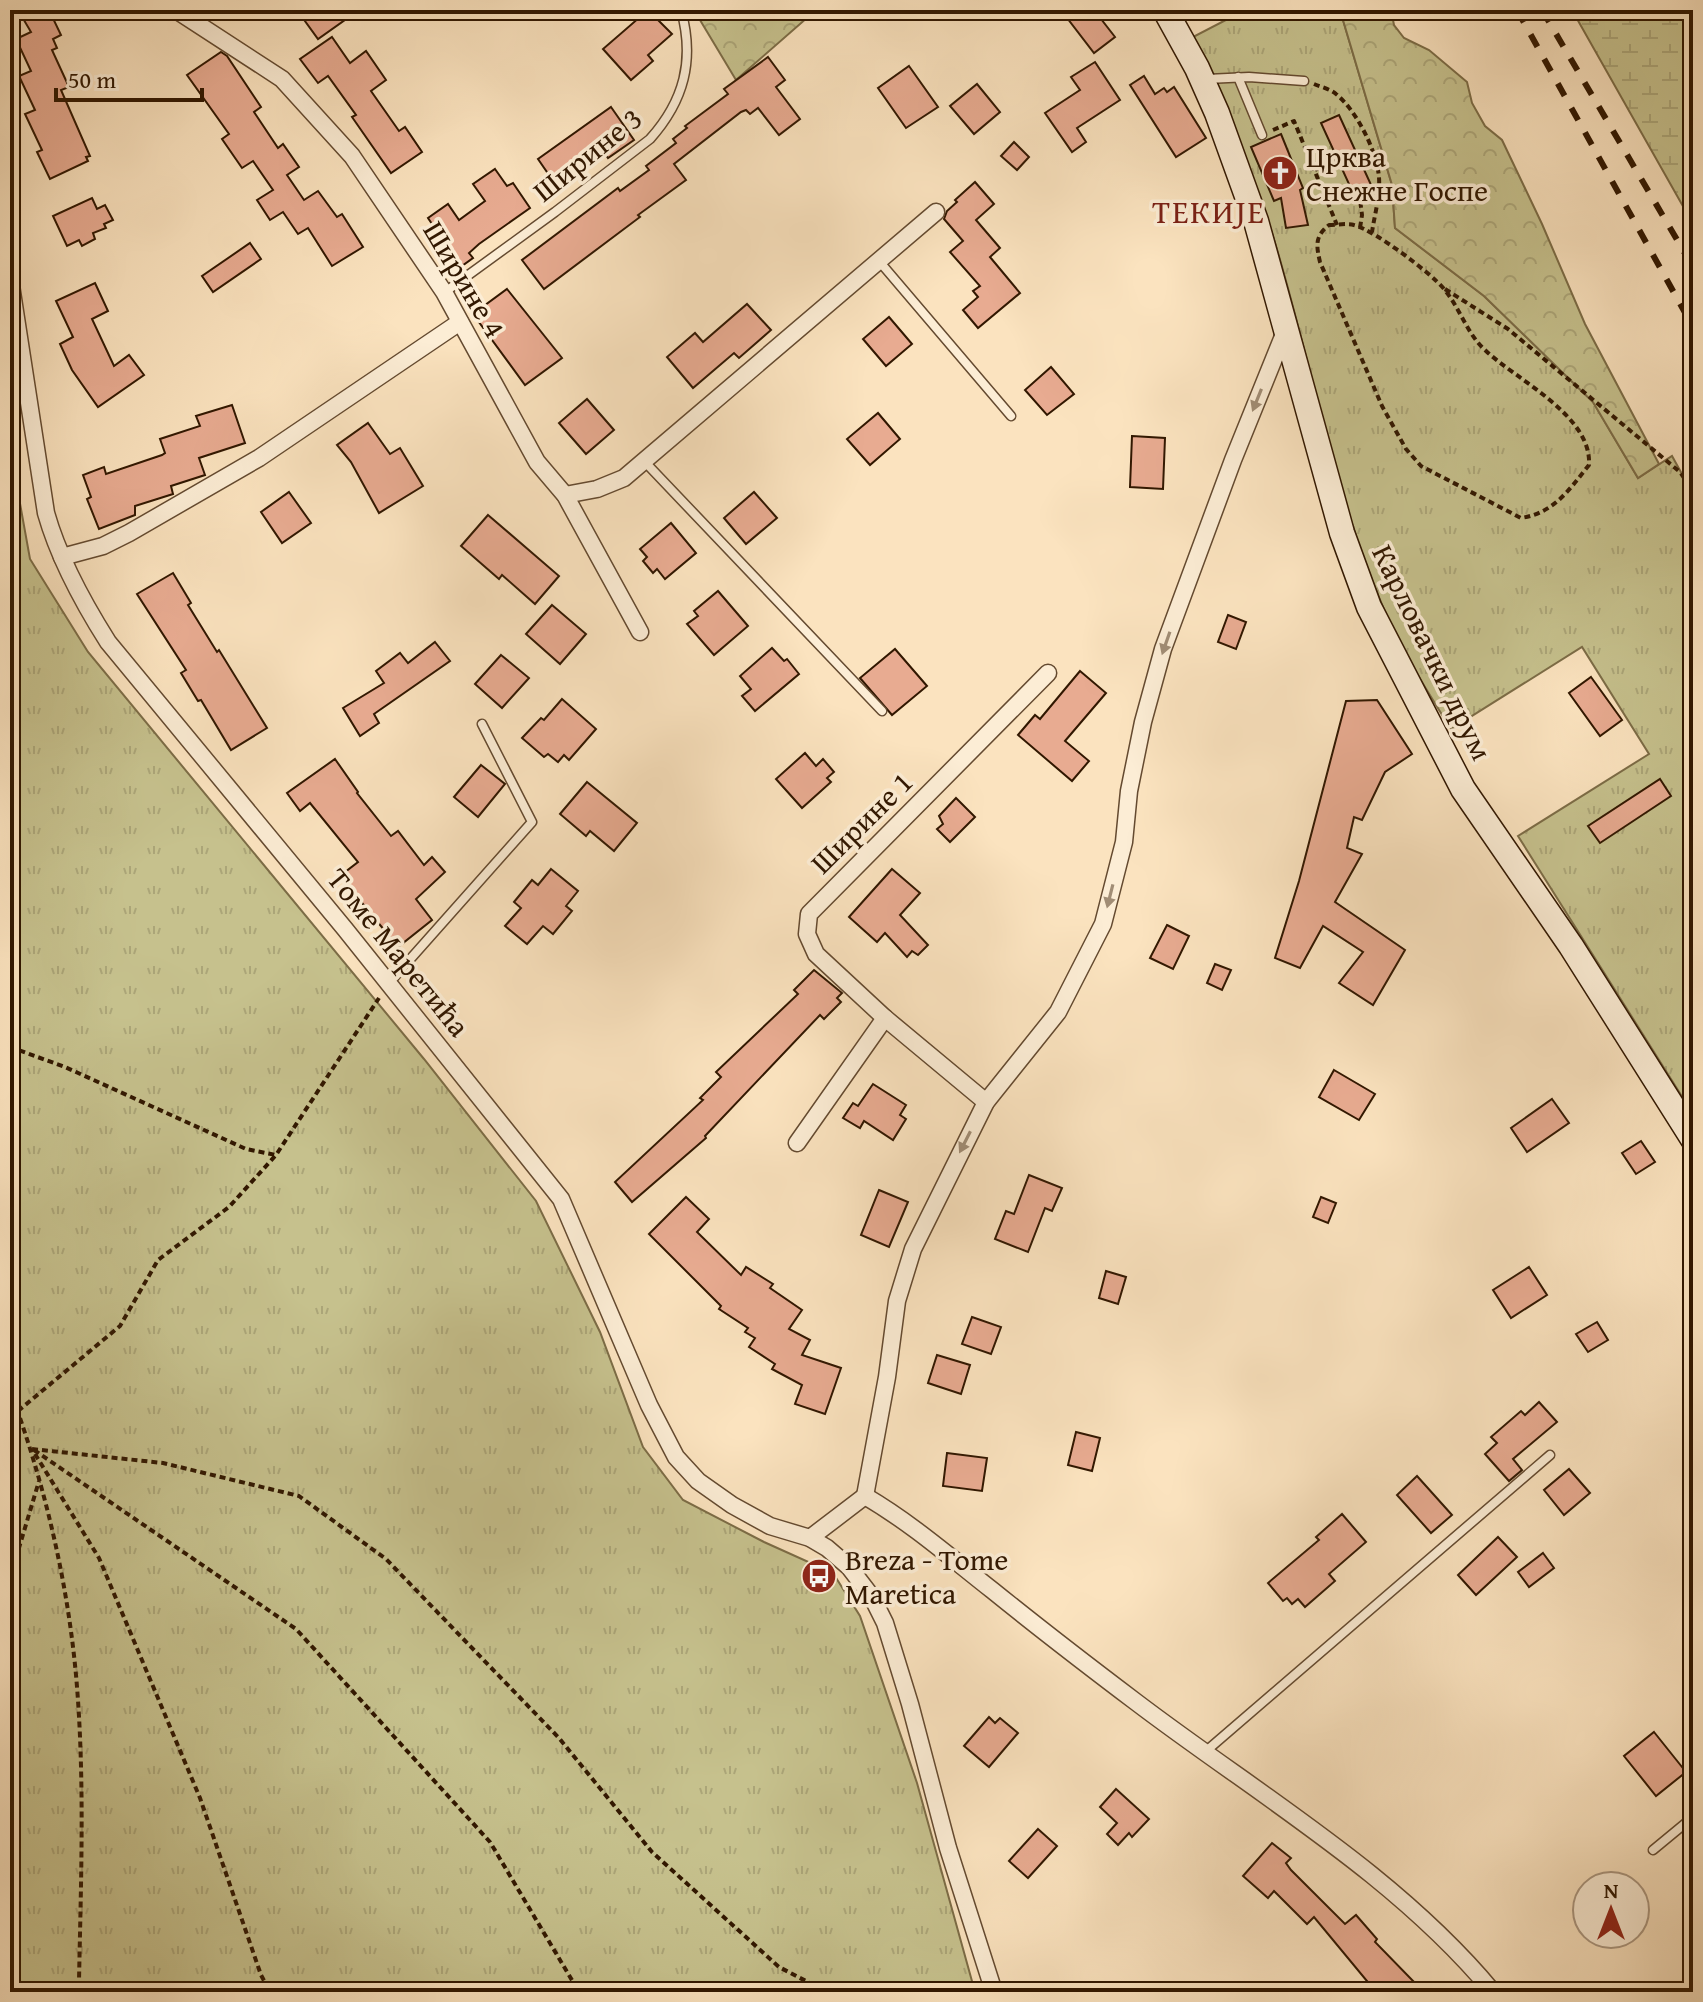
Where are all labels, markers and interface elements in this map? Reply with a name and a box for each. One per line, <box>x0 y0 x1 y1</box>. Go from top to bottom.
scale bar <box>56 52 202 102</box>
text: 50 m <box>68 62 116 97</box>
street label: Ширине 3 <box>523 96 651 212</box>
place label: Црква Снежне Госпе <box>1306 134 1488 212</box>
church icon: Црква Снежне Госпе <box>1261 154 1299 192</box>
district label: ТЕКИЈЕ <box>1152 188 1266 235</box>
street label: Ширине 4 <box>413 212 517 346</box>
one-way arrow <box>1251 388 1264 412</box>
street label: Карловачки друм <box>1362 537 1504 767</box>
one-way arrow <box>1159 631 1172 655</box>
street label: Ширине 1 <box>800 761 922 883</box>
street label: Томе Маретића <box>317 858 481 1046</box>
one-way arrow <box>1104 884 1116 909</box>
one-way arrow <box>959 1131 972 1154</box>
place label: Breza - Tome Maretica <box>845 1537 1008 1615</box>
bus stop icon: Breza - Tome Maretica <box>800 1557 838 1595</box>
north arrow <box>1571 1870 1651 1950</box>
text: N <box>1604 1874 1619 1906</box>

